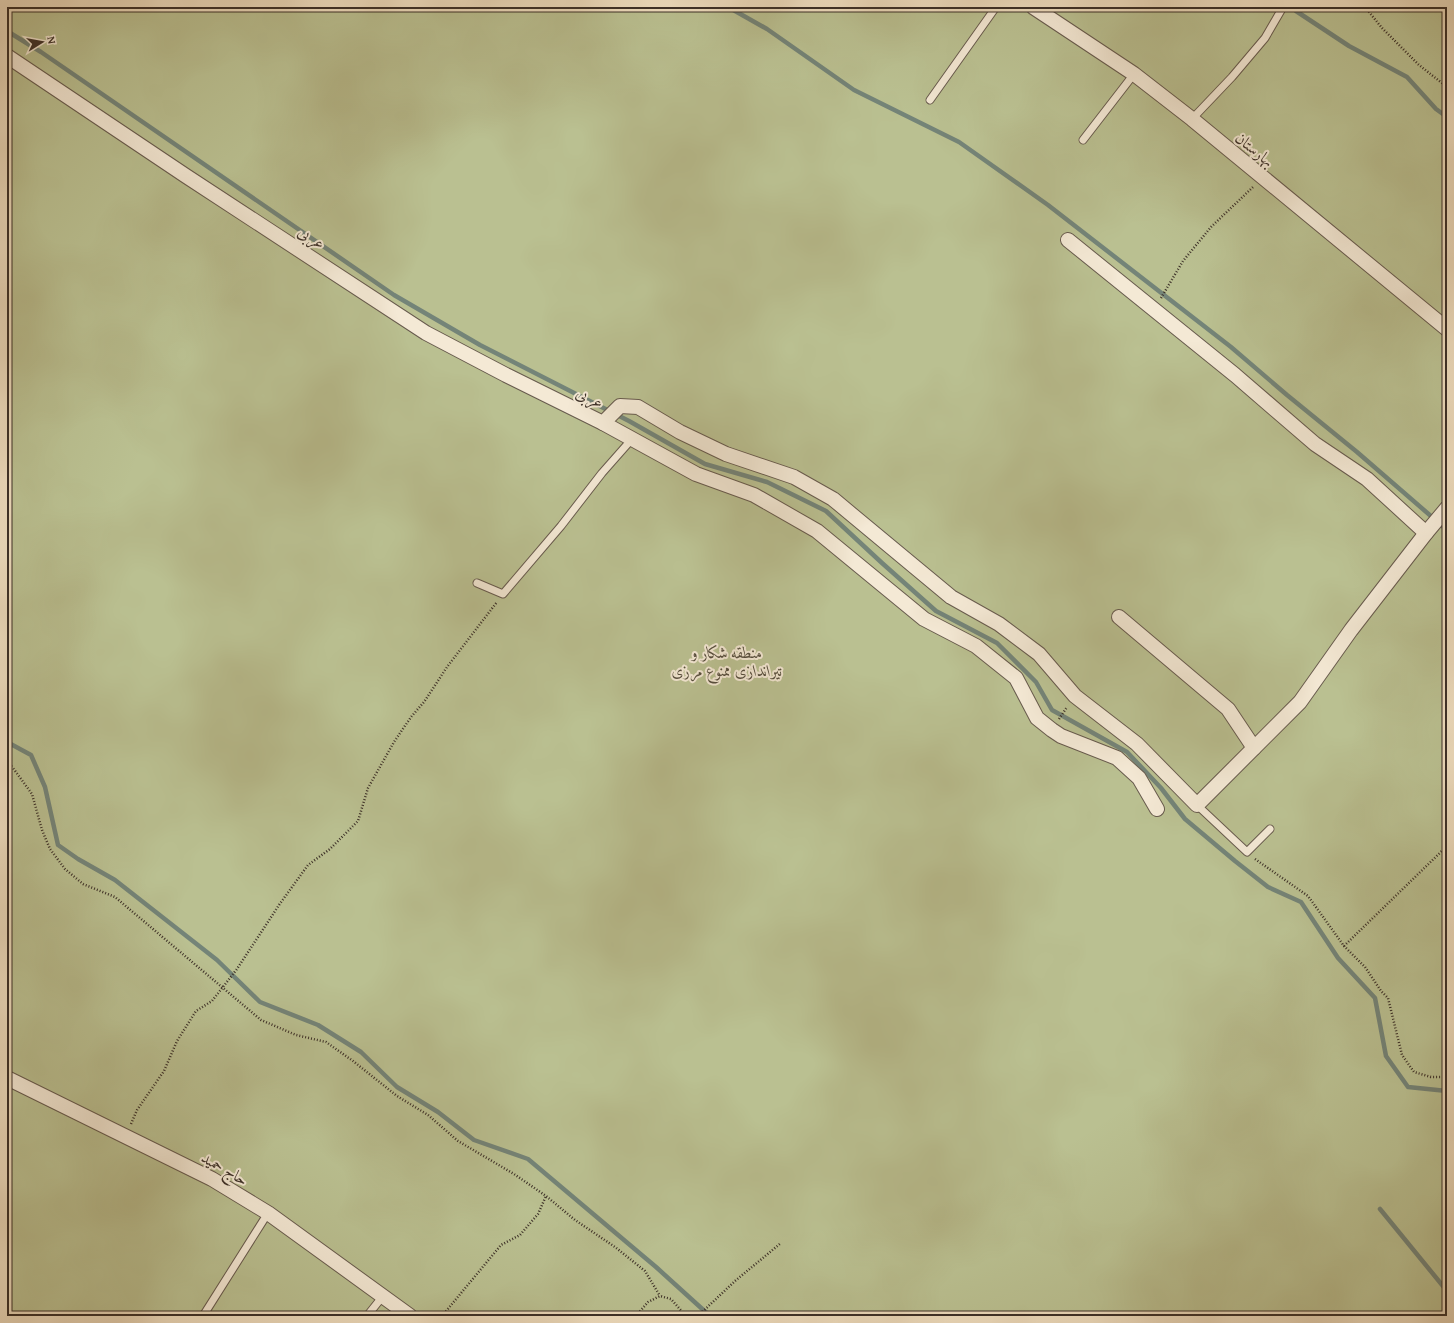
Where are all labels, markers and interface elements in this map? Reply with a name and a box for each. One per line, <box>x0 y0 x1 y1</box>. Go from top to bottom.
north arrow <box>22 22 62 62</box>
text: N <box>43 35 60 46</box>
street label: بهارستان <box>1230 126 1280 172</box>
street label: عربی <box>294 219 330 255</box>
street label: عربی <box>572 380 608 414</box>
park label: منطقه شکار و تیراندازی ممنوع مرزی <box>671 640 783 684</box>
street label: حاج حمید <box>196 1145 253 1194</box>

